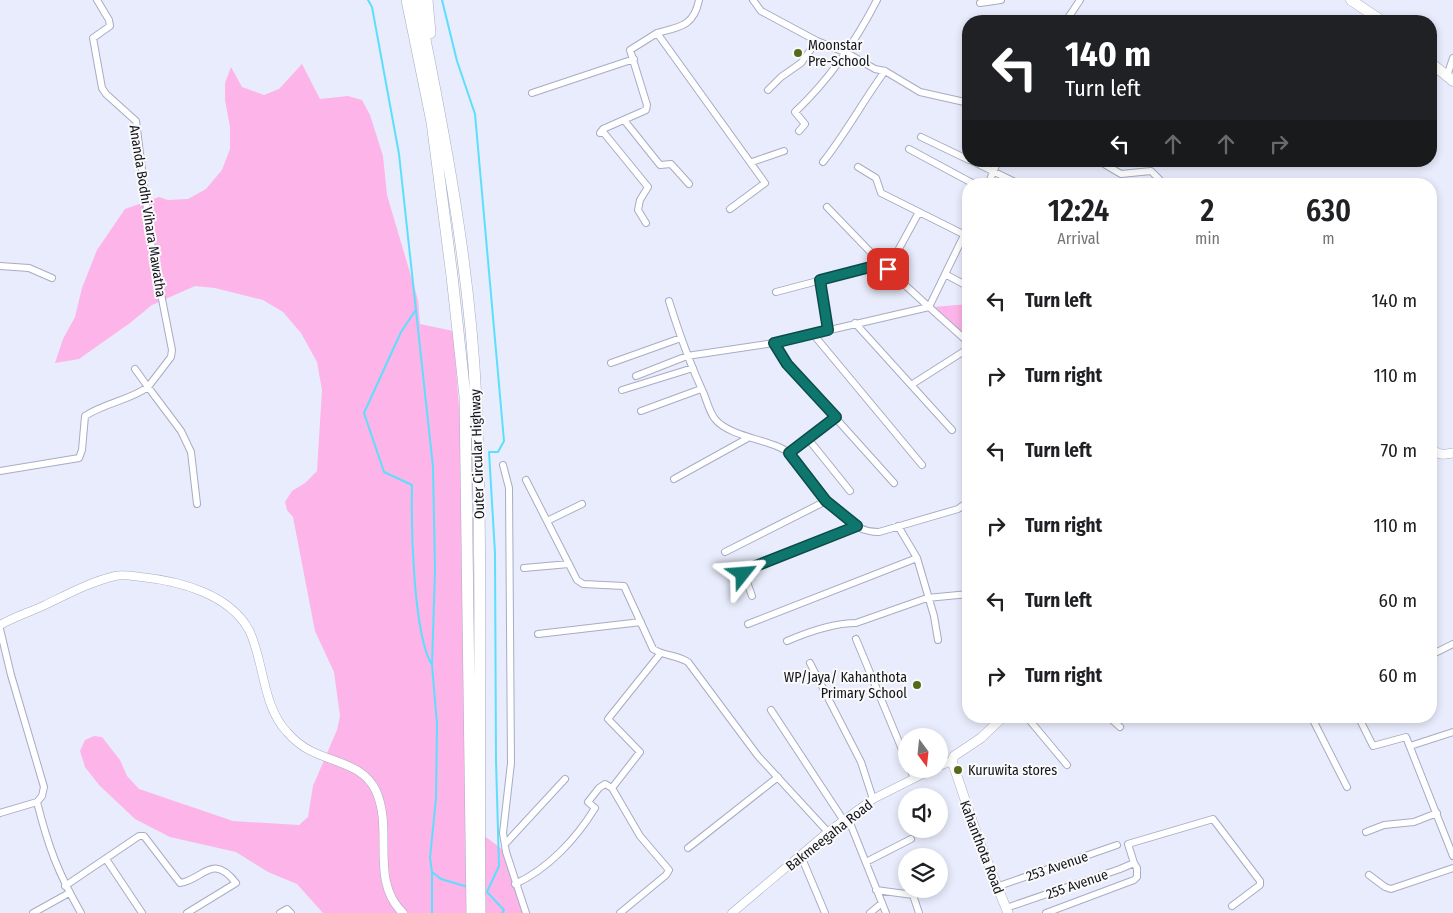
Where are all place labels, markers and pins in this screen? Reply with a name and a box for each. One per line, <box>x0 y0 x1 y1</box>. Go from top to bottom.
place label: Moonstar Pre-School <box>808 37 870 70</box>
marker: Moonstar Pre-School <box>792 47 804 59</box>
pin <box>867 248 909 290</box>
place label: WP/Jaya/ Kahanthota Primary School <box>784 669 907 702</box>
marker: WP/Jaya/ Kahanthota Primary School <box>911 679 923 691</box>
place label: Kuruwita stores <box>968 762 1057 779</box>
marker: Kuruwita stores <box>952 764 964 776</box>

